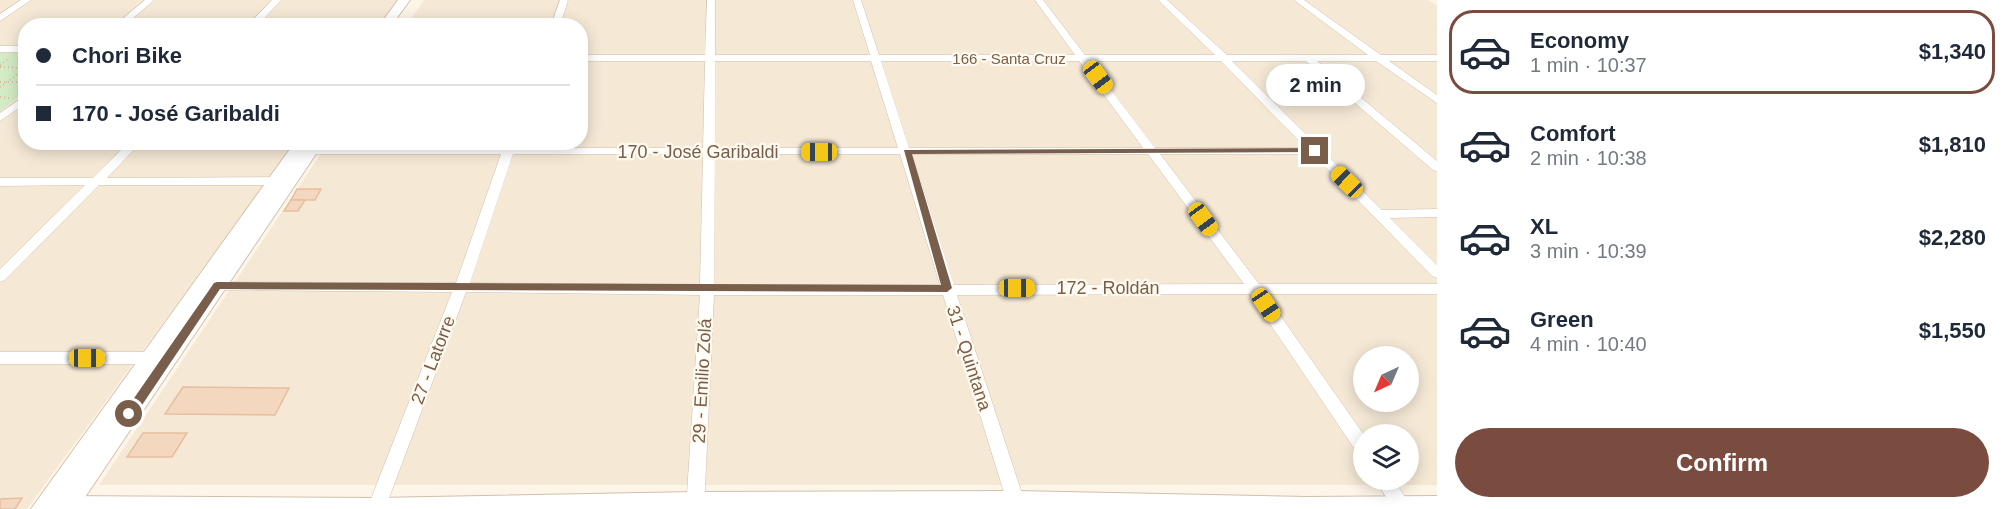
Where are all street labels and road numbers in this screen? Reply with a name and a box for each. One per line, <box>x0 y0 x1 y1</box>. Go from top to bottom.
street label: 166 - Santa Cruz <box>952 50 1066 67</box>
street label: 170 - José Garibaldi <box>617 142 779 162</box>
street label: 172 - Roldán <box>1056 278 1160 298</box>
street label: 31 - Quintana <box>943 303 996 414</box>
street label: 27 - Latorre <box>407 313 459 407</box>
street label: 29 - Emilio Zolá <box>689 317 715 444</box>

